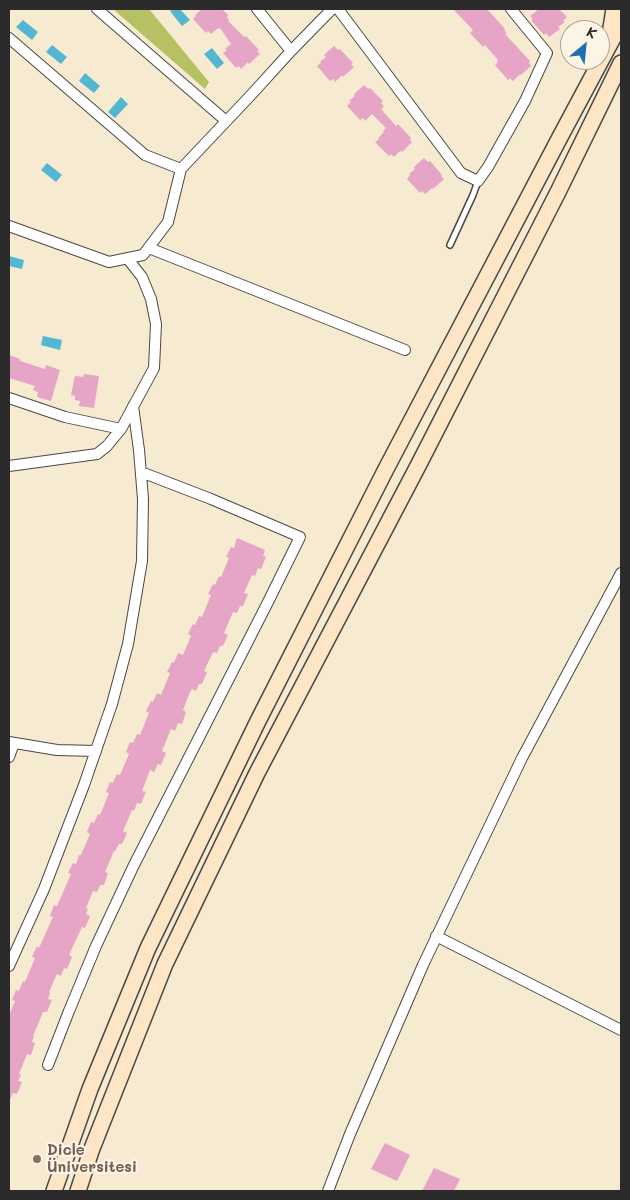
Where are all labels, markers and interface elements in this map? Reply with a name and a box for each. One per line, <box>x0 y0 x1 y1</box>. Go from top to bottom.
north arrow <box>560 20 610 70</box>
text: K <box>583 22 600 43</box>
place label: Dicle Üniversitesi <box>47 1141 137 1176</box>
marker: Dicle Üniversitesi <box>31 1153 43 1165</box>

